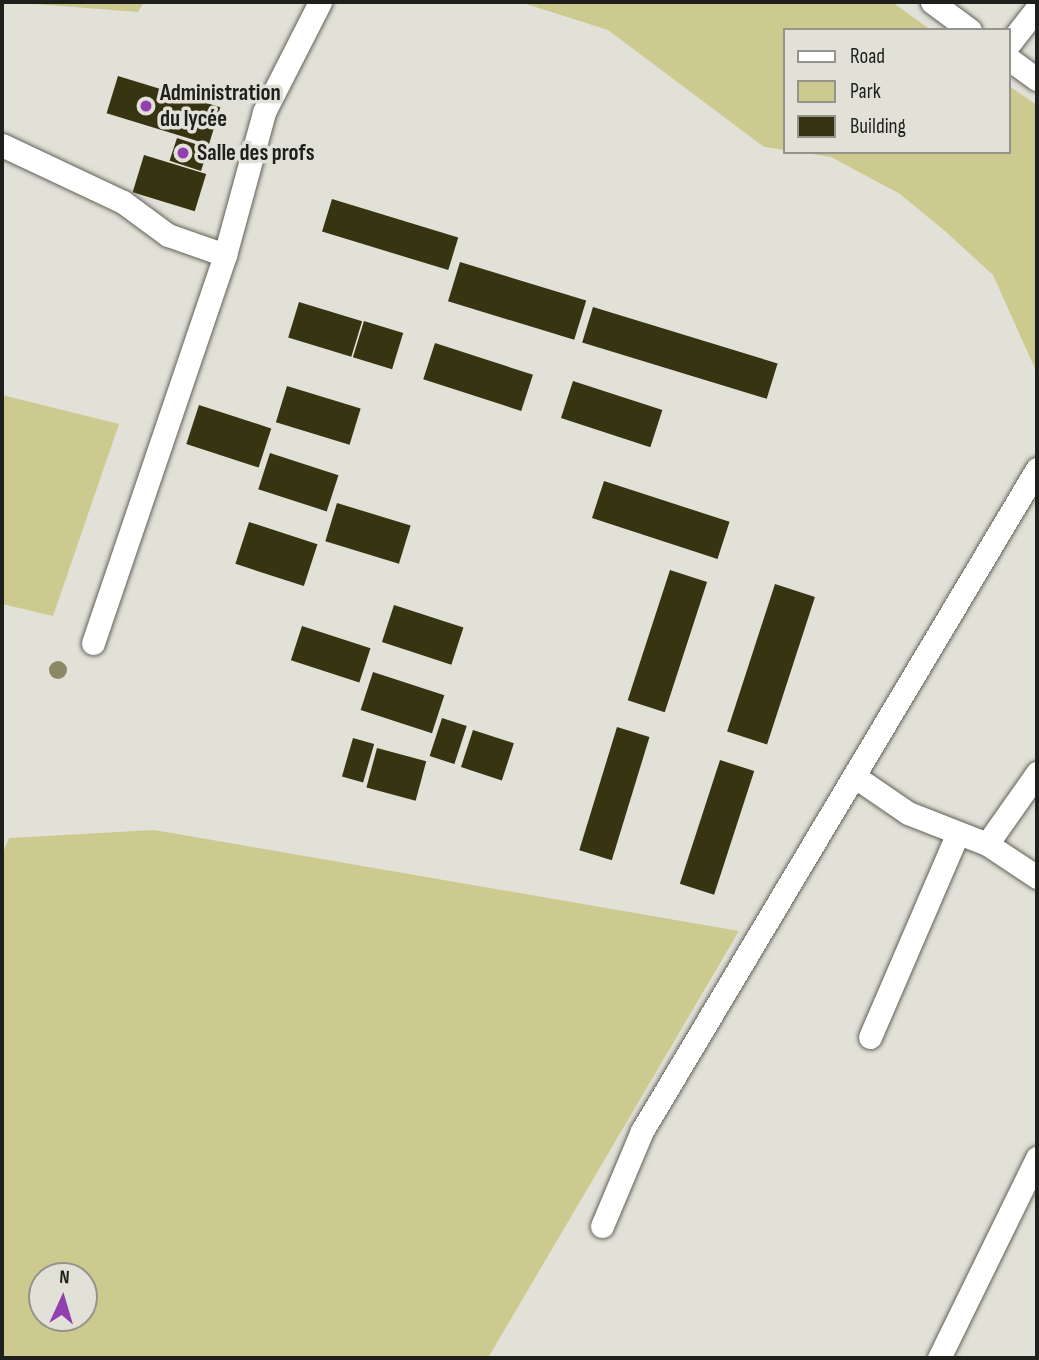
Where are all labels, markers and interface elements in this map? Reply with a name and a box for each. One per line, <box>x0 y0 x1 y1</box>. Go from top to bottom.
legend <box>783 28 1011 154</box>
text: Road <box>850 44 885 69</box>
place label: Administration du lycée <box>160 79 281 133</box>
text: Park <box>850 79 881 104</box>
marker: Administration du lycée <box>138 98 154 114</box>
text: Building <box>850 114 906 139</box>
place label: Salle des profs <box>197 139 315 167</box>
marker: Salle des profs <box>175 145 191 161</box>
north arrow <box>28 1262 98 1332</box>
text: N <box>58 1266 70 1289</box>

